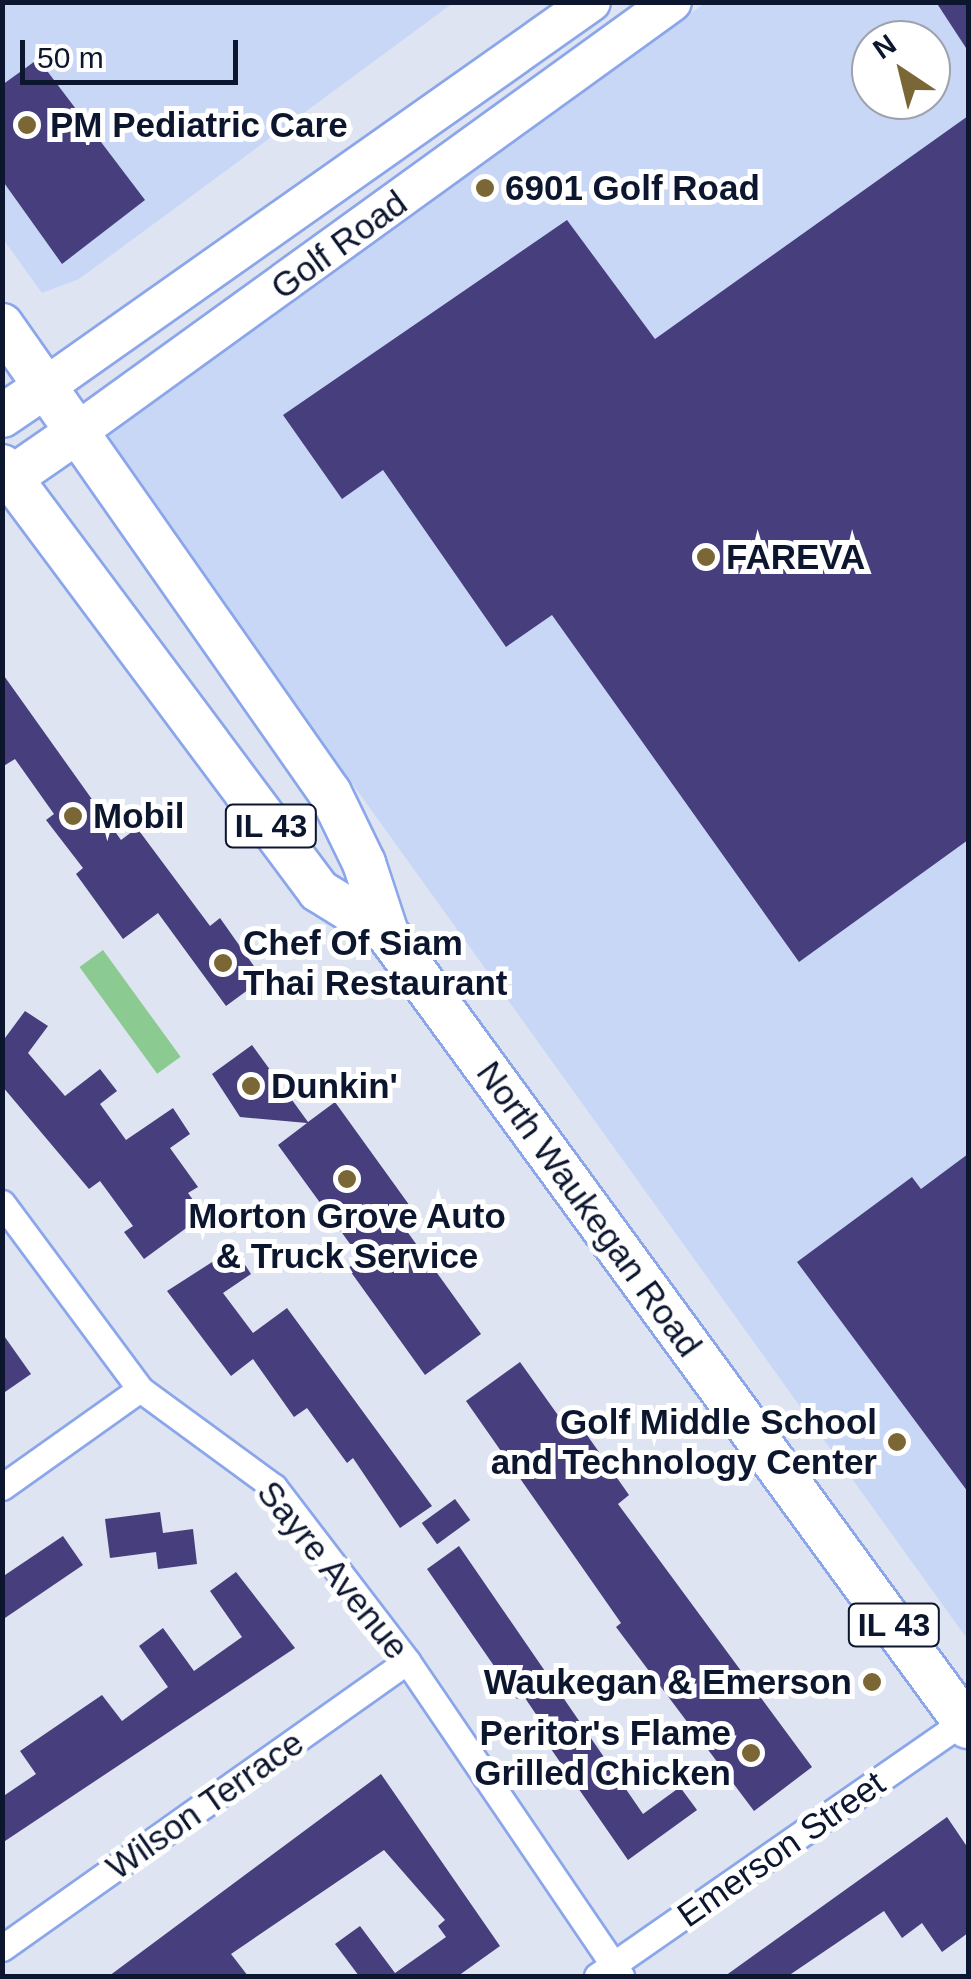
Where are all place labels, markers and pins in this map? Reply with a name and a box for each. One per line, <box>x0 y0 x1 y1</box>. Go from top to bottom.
place label: PM Pediatric Care <box>50 104 348 146</box>
marker: PM Pediatric Care <box>14 112 40 138</box>
place label: 6901 Golf Road <box>505 167 760 209</box>
marker: 6901 Golf Road <box>474 177 496 199</box>
place label: FAREVA <box>726 536 865 578</box>
marker: FAREVA <box>695 546 717 568</box>
place label: Mobil <box>93 795 184 837</box>
marker: Mobil <box>62 805 84 827</box>
place label: Chef Of Siam Thai Restaurant <box>243 922 507 1004</box>
marker: Chef Of Siam Thai Restaurant <box>212 952 234 974</box>
place label: Dunkin' <box>271 1065 398 1107</box>
marker: Dunkin' <box>240 1075 262 1097</box>
marker: Morton Grove Auto & Truck Service <box>336 1168 358 1190</box>
place label: Morton Grove Auto & Truck Service <box>188 1195 506 1277</box>
place label: Golf Middle School and Technology Center <box>491 1401 877 1483</box>
marker: Golf Middle School and Technology Center <box>886 1431 908 1453</box>
place label: Waukegan & Emerson <box>484 1661 852 1703</box>
marker: Waukegan & Emerson <box>861 1671 883 1693</box>
place label: Peritor's Flame Grilled Chicken <box>474 1712 731 1794</box>
marker: Peritor's Flame Grilled Chicken <box>740 1742 762 1764</box>

